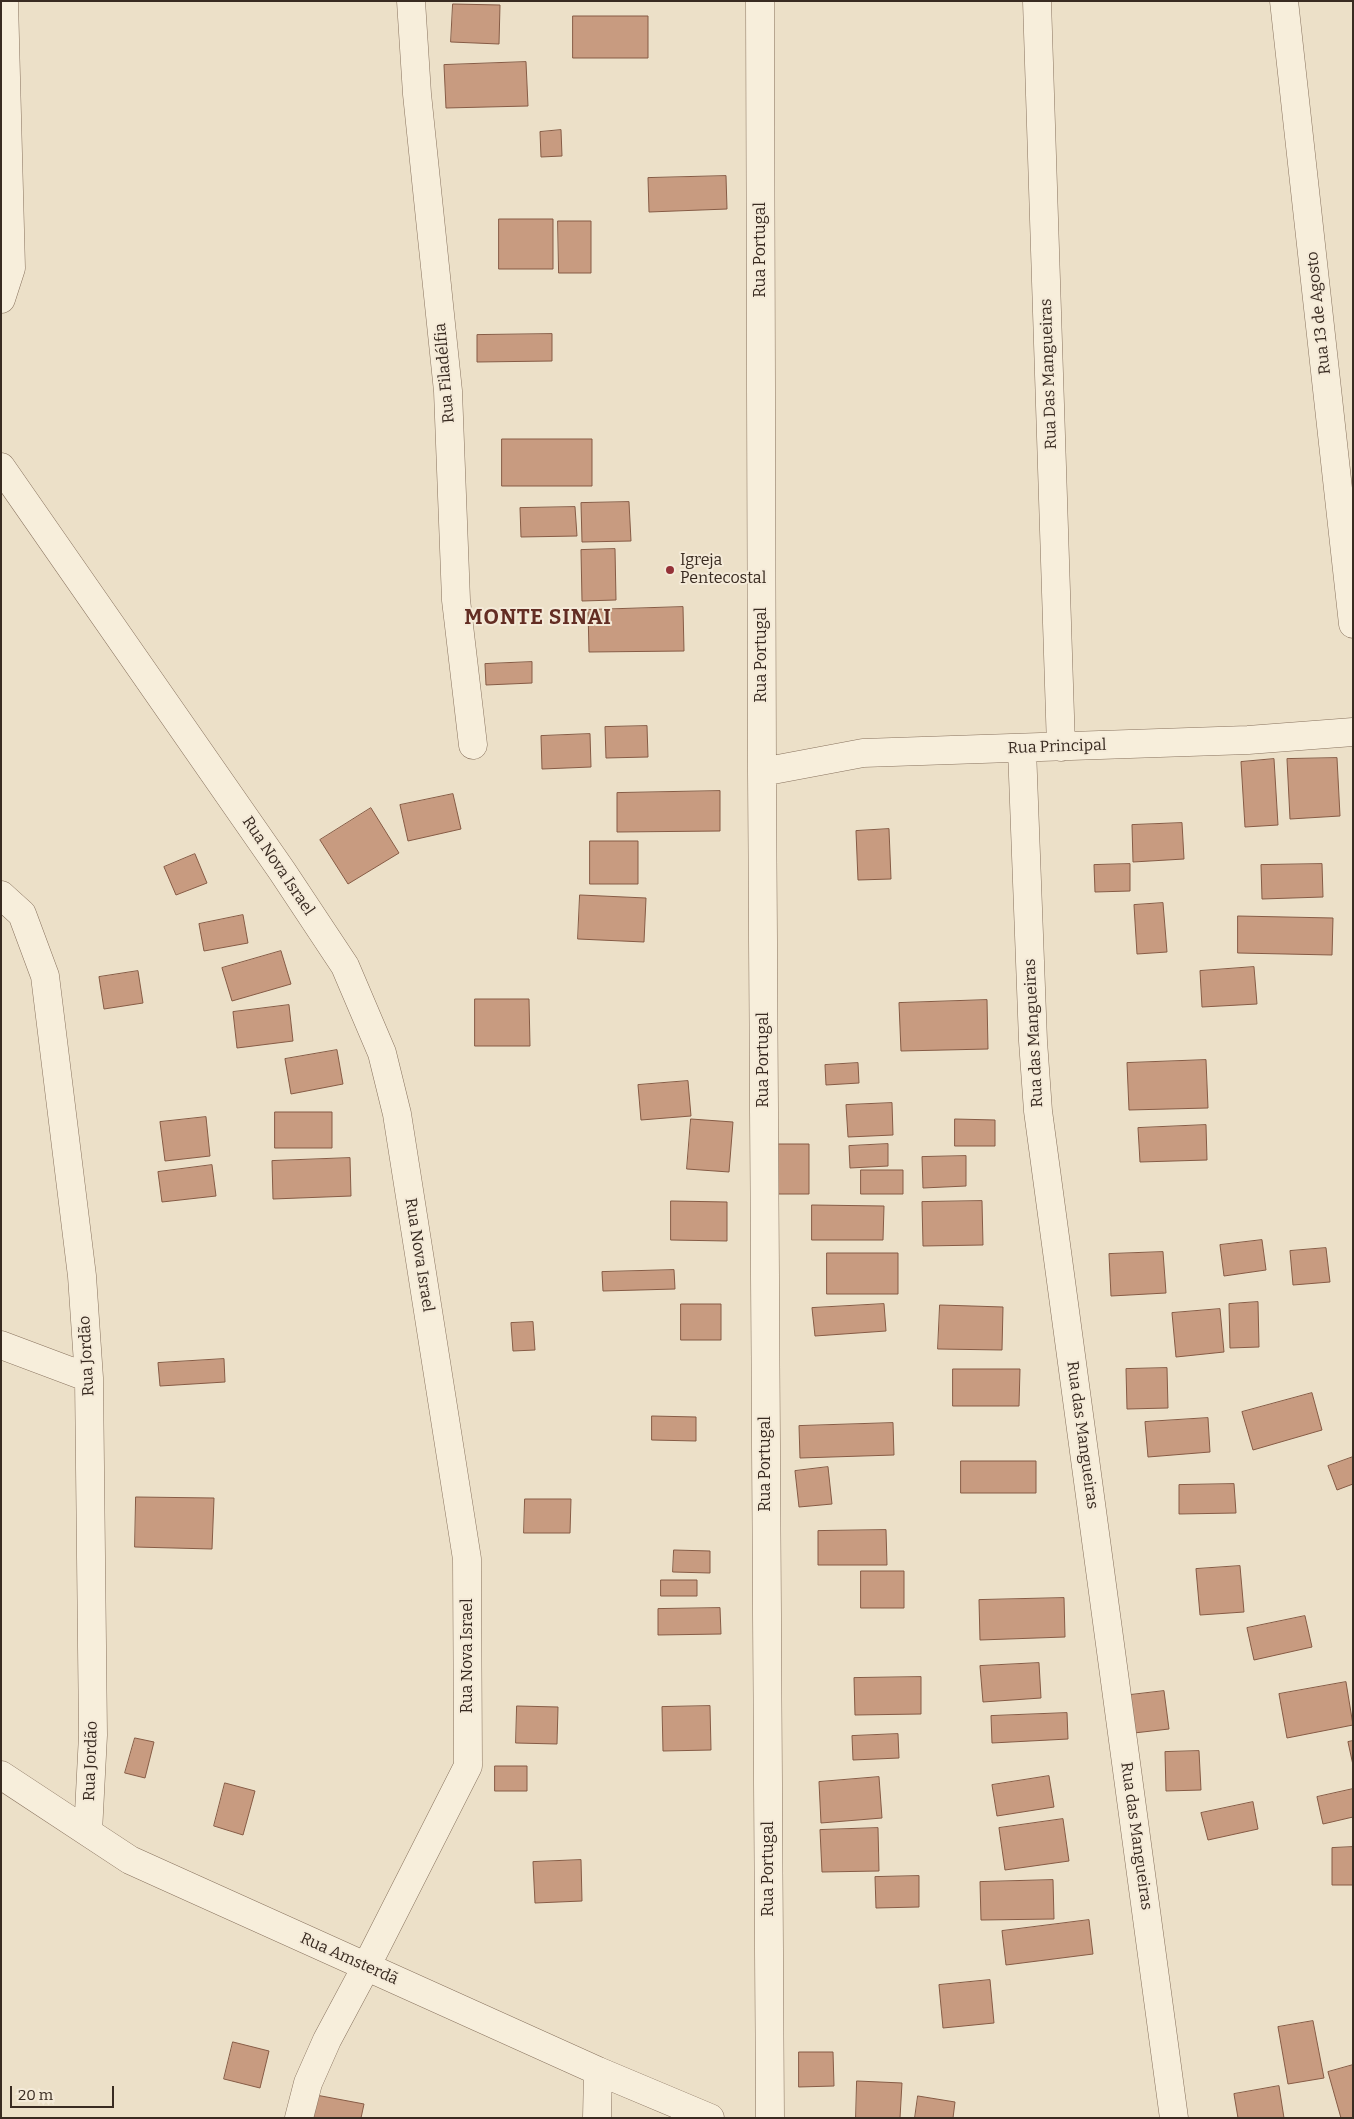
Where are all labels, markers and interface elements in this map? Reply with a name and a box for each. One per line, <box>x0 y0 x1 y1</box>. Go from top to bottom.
street label: Rua Portugal <box>751 202 771 298</box>
street label: Rua 13 de Agosto <box>1303 251 1335 375</box>
street label: Rua Das Mangueiras <box>1037 298 1061 450</box>
street label: Rua Filadélfia <box>431 322 459 424</box>
place label: Igreja Pentecostal <box>680 551 766 589</box>
marker: Igreja Pentecostal <box>664 564 676 576</box>
district label: MONTE SINAI <box>463 605 613 631</box>
street label: Rua Portugal <box>752 607 772 703</box>
street label: Rua Principal <box>1007 736 1107 758</box>
street label: Rua Nova Israel <box>238 813 318 919</box>
street label: Rua das Mangueiras <box>1021 958 1047 1108</box>
street label: Rua Portugal <box>754 1012 774 1108</box>
street label: Rua Nova Israel <box>401 1197 437 1313</box>
street label: Rua Jordão <box>75 1315 99 1397</box>
street label: Rua das Mangueiras <box>1062 1360 1102 1510</box>
street label: Rua Portugal <box>756 1416 776 1512</box>
street label: Rua Nova Israel <box>458 1598 478 1714</box>
street label: Rua Jordão <box>80 1721 102 1801</box>
street label: Rua das Mangueiras <box>1116 1761 1156 1911</box>
street label: Rua Portugal <box>759 1821 779 1917</box>
street label: Rua Amsterdã <box>297 1929 401 1989</box>
scale bar <box>12 2076 116 2108</box>
text: 20 m <box>18 2086 53 2104</box>

